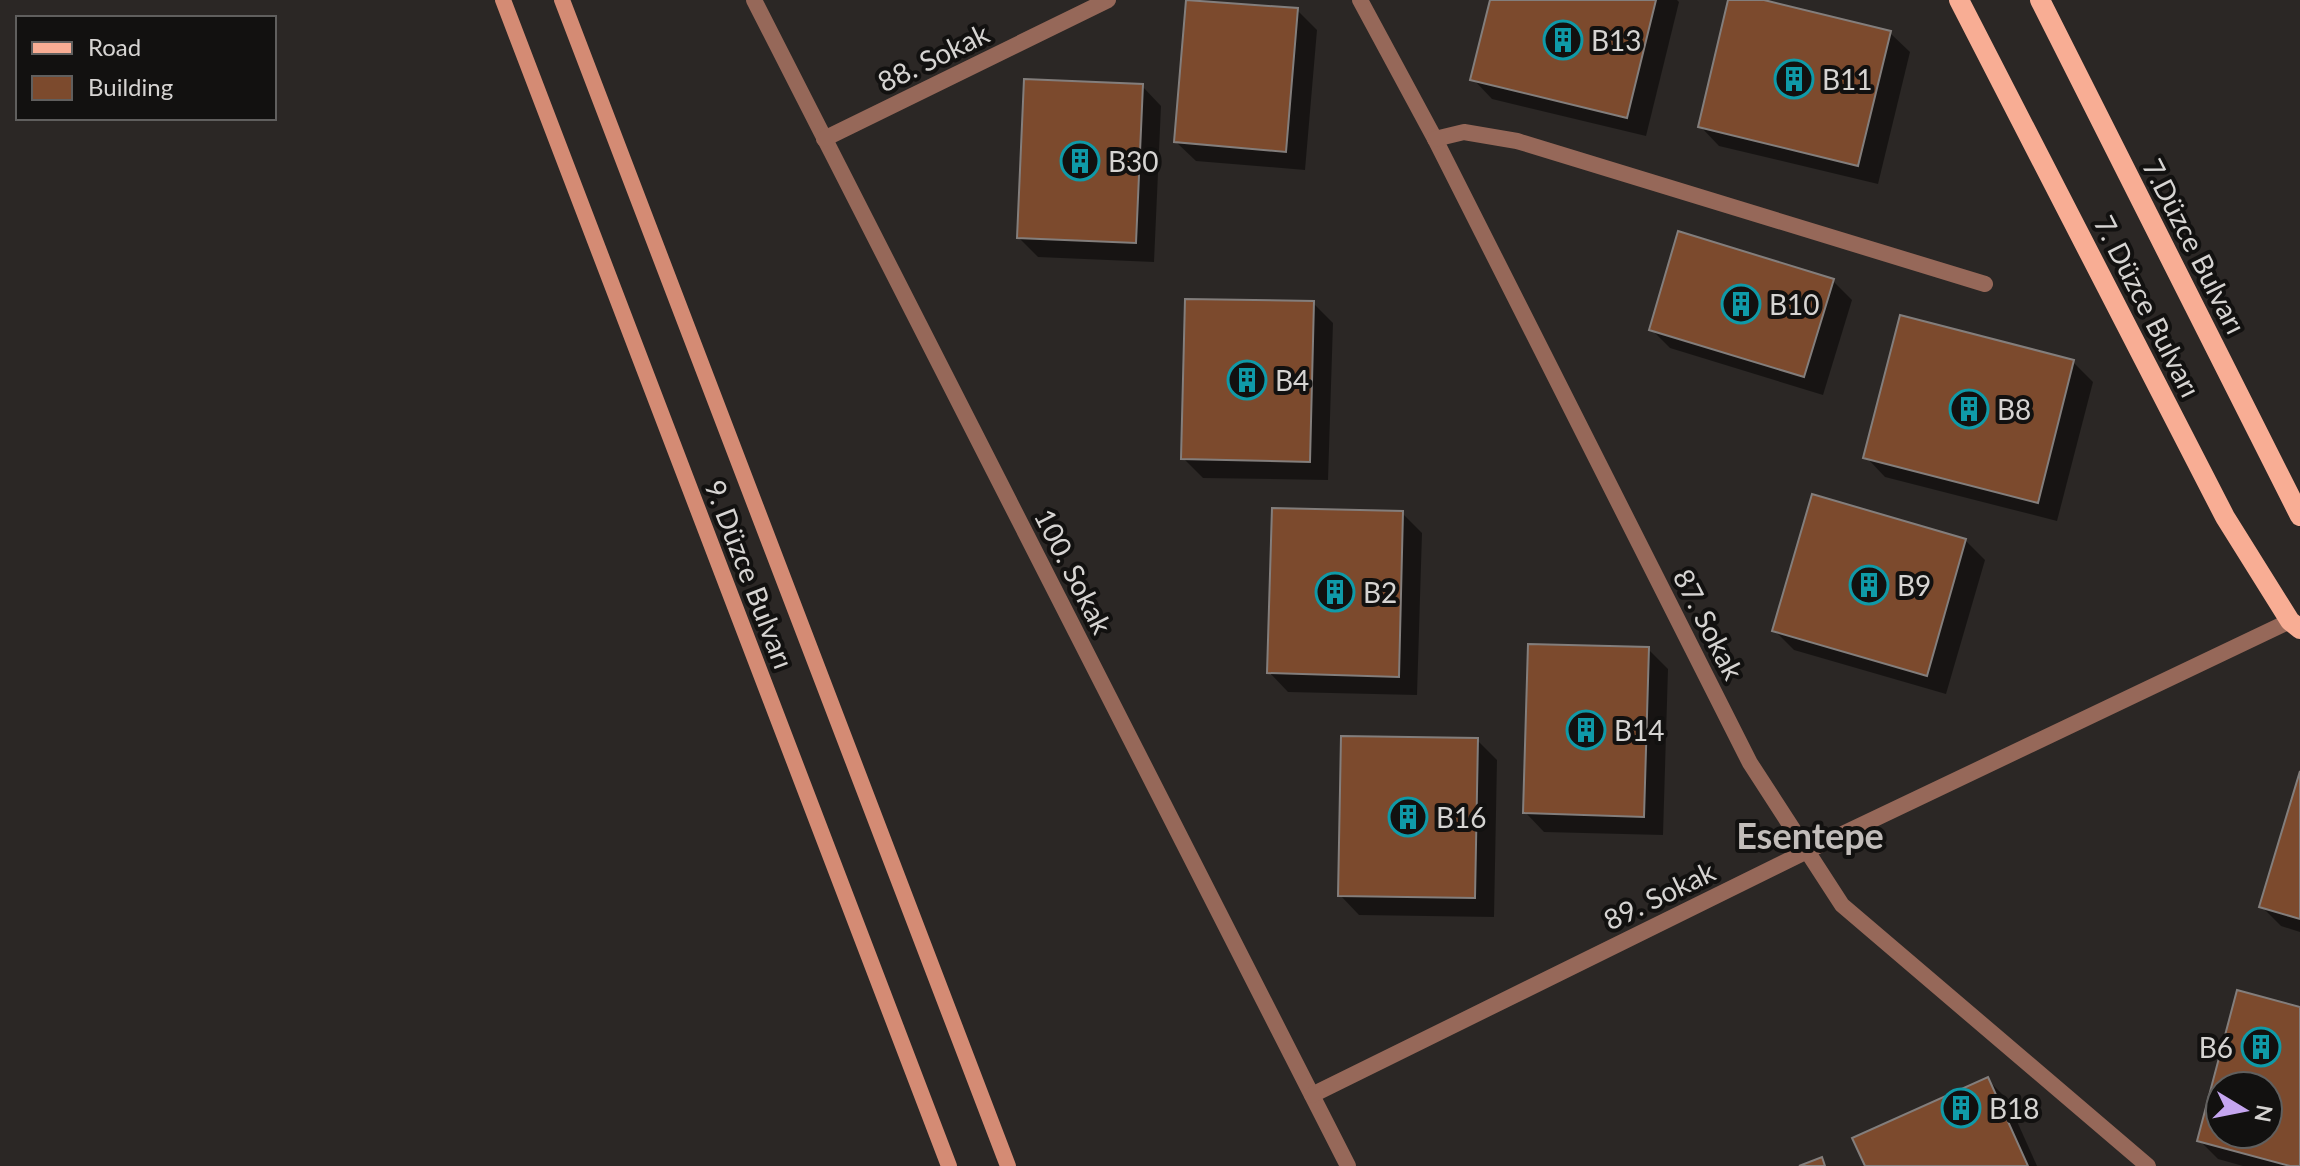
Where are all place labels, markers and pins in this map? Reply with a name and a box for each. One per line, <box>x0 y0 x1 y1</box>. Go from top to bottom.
building icon: B13 <box>1542 19 1584 61</box>
place label: B13 <box>1591 23 1642 57</box>
building icon: B11 <box>1773 58 1815 100</box>
place label: B11 <box>1822 62 1873 96</box>
building icon: B30 <box>1059 140 1101 182</box>
place label: B30 <box>1108 144 1159 178</box>
building icon: B10 <box>1720 283 1762 325</box>
place label: B10 <box>1769 287 1820 321</box>
building icon: B4 <box>1226 359 1268 401</box>
place label: B4 <box>1275 363 1309 397</box>
building icon: B8 <box>1948 388 1990 430</box>
place label: B8 <box>1997 392 2031 426</box>
building icon: B9 <box>1848 564 1890 606</box>
place label: B9 <box>1897 568 1931 602</box>
building icon: B2 <box>1314 571 1356 613</box>
place label: B2 <box>1363 575 1397 609</box>
building icon: B14 <box>1565 709 1607 751</box>
place label: B14 <box>1614 713 1665 747</box>
building icon: B16 <box>1387 796 1429 838</box>
place label: B16 <box>1436 800 1487 834</box>
building icon: B6 <box>2240 1026 2282 1068</box>
place label: B6 <box>2199 1030 2233 1064</box>
building icon: B18 <box>1940 1087 1982 1129</box>
place label: B18 <box>1989 1091 2040 1125</box>

